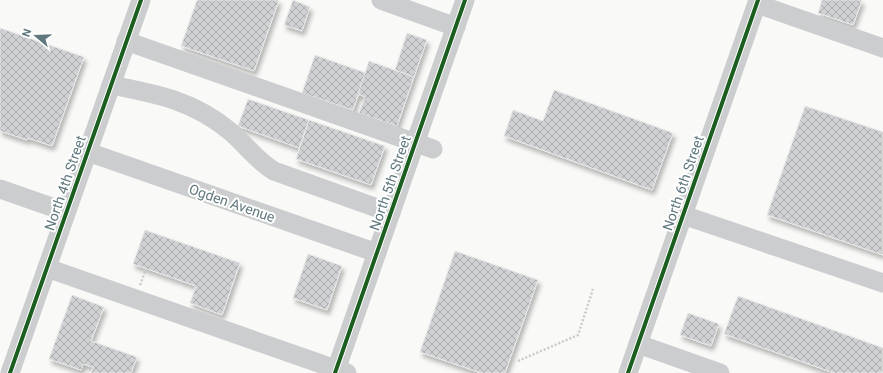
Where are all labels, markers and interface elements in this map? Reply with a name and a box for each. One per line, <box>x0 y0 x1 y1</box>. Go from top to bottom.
north arrow <box>16 16 56 56</box>
text: N <box>20 27 35 39</box>
street label: North 4th Street <box>41 133 89 233</box>
street label: North 5th Street <box>366 133 414 233</box>
street label: North 6th Street <box>659 133 707 233</box>
street label: Ogden Avenue <box>187 181 277 225</box>

